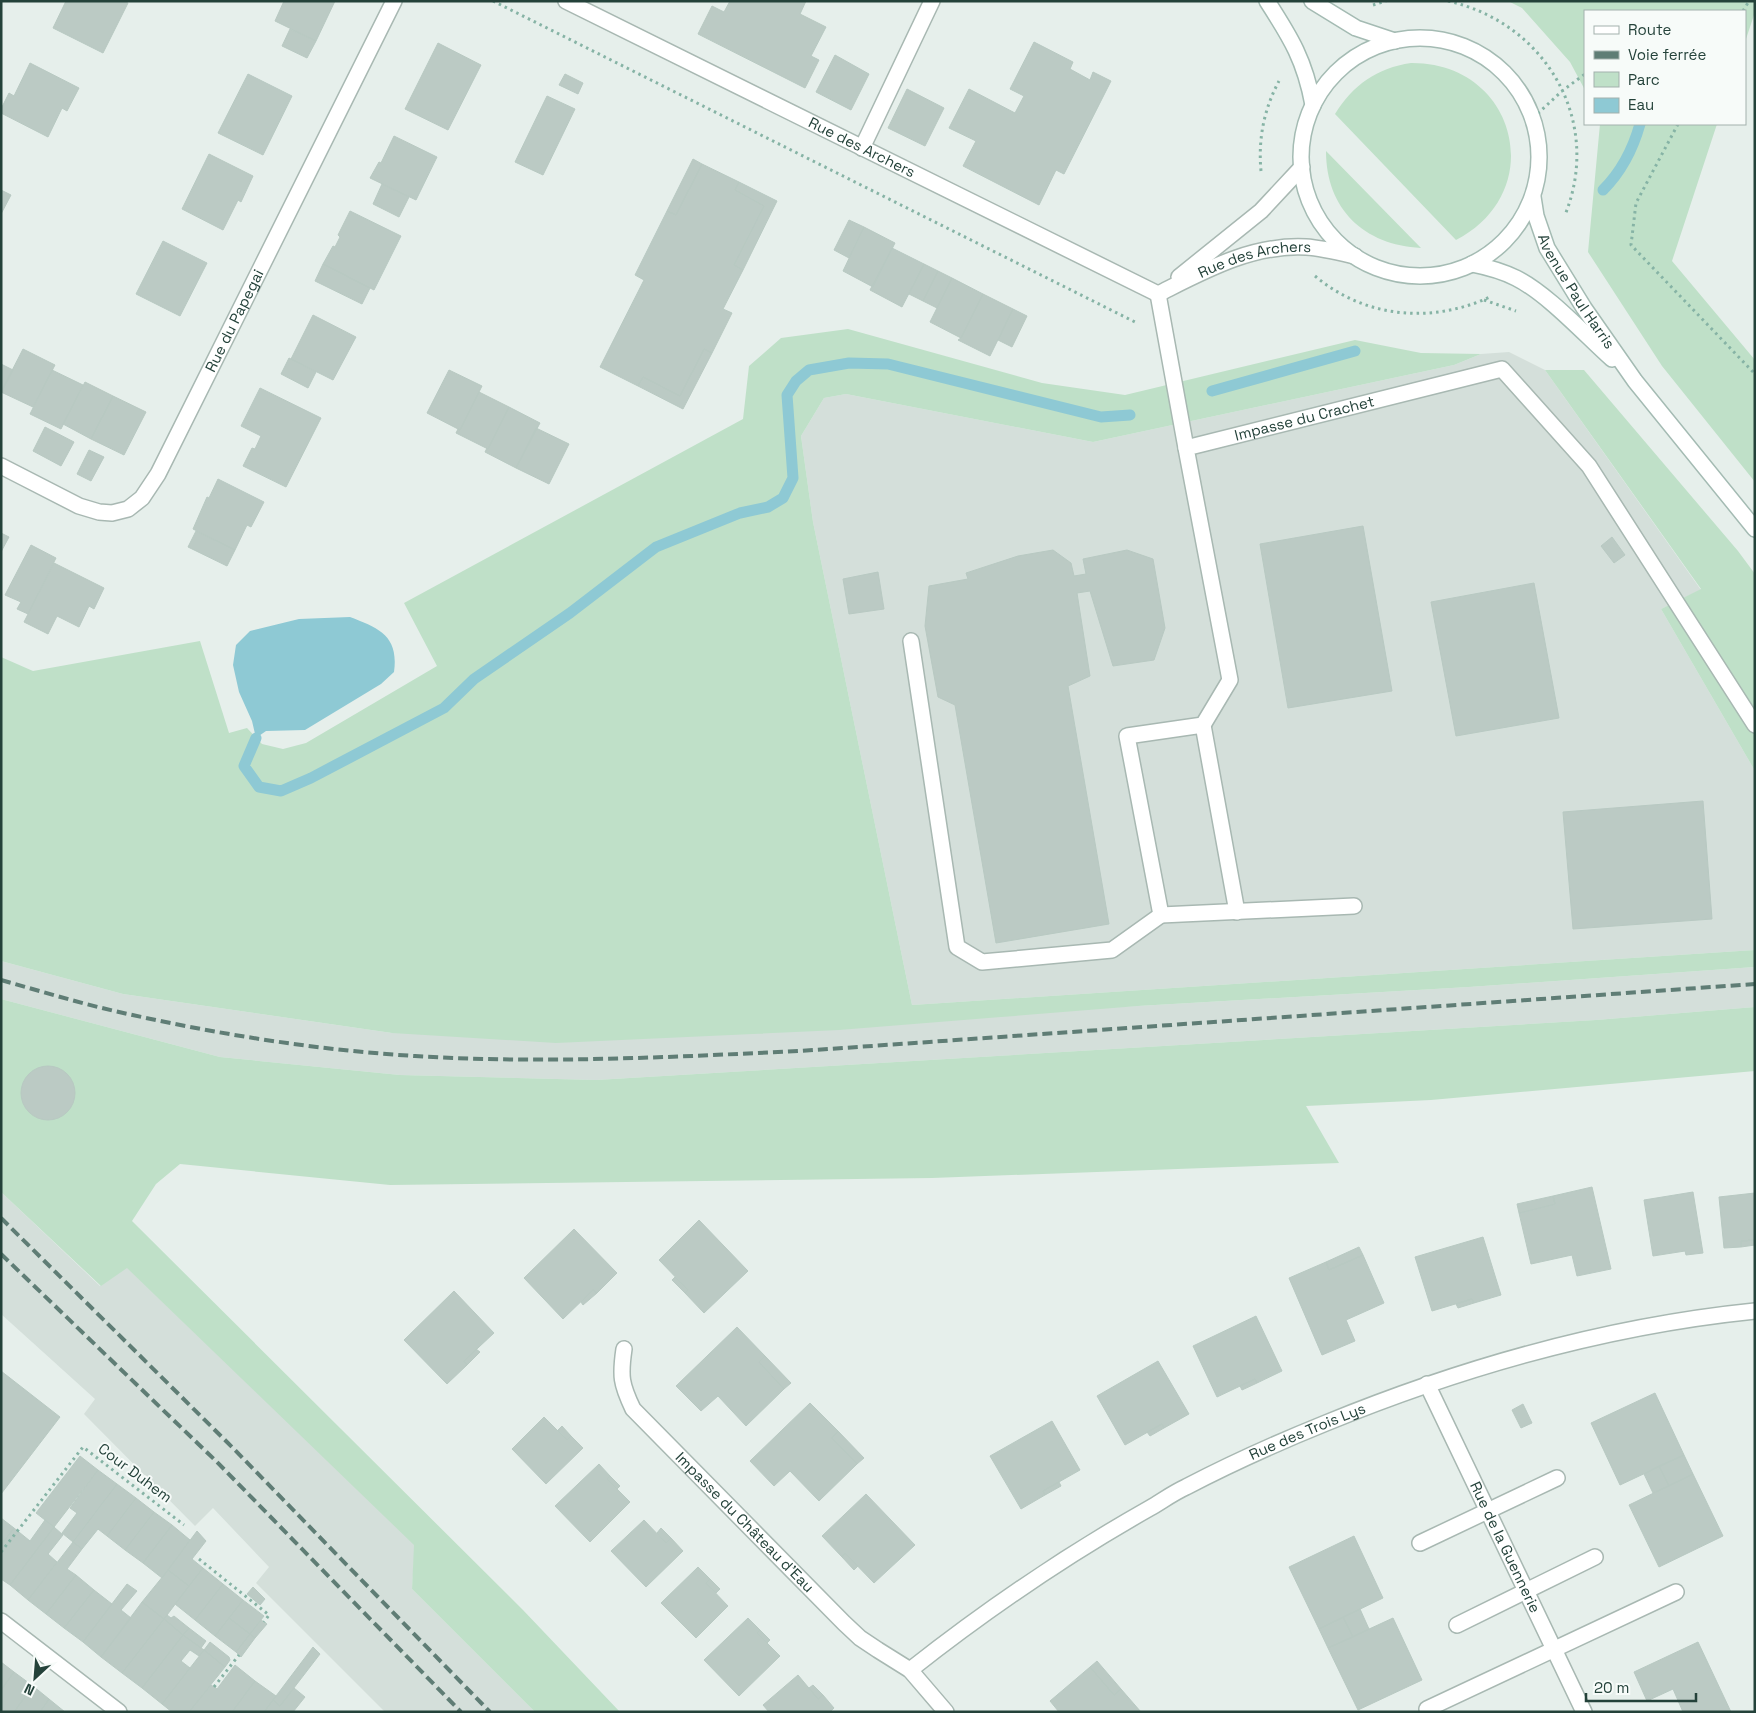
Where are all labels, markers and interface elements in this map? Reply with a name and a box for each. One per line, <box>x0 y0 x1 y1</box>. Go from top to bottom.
legend <box>1584 10 1746 125</box>
text: Route <box>1628 20 1672 39</box>
text: Voie ferrée <box>1628 45 1706 64</box>
text: Parc <box>1628 70 1660 89</box>
text: Eau <box>1628 95 1654 114</box>
street label: Rue des Archers <box>805 112 919 181</box>
street label: Avenue Paul Harris <box>1534 231 1620 352</box>
street label: Rue des Archers <box>1195 237 1312 282</box>
street label: Rue du Papegai <box>200 266 268 375</box>
street label: Impasse du Crachet <box>1232 391 1376 445</box>
street label: Rue des Trois Lys <box>1246 1398 1368 1464</box>
street label: Cour Duhem <box>95 1439 176 1507</box>
street label: Impasse du Château d'Eau <box>672 1448 818 1596</box>
street label: Rue de la Guennerie <box>1466 1478 1545 1616</box>
north arrow <box>10 1653 60 1703</box>
scale bar <box>1586 1670 1696 1702</box>
text: 20 m <box>1594 1678 1629 1697</box>
text: N <box>21 1680 37 1700</box>

